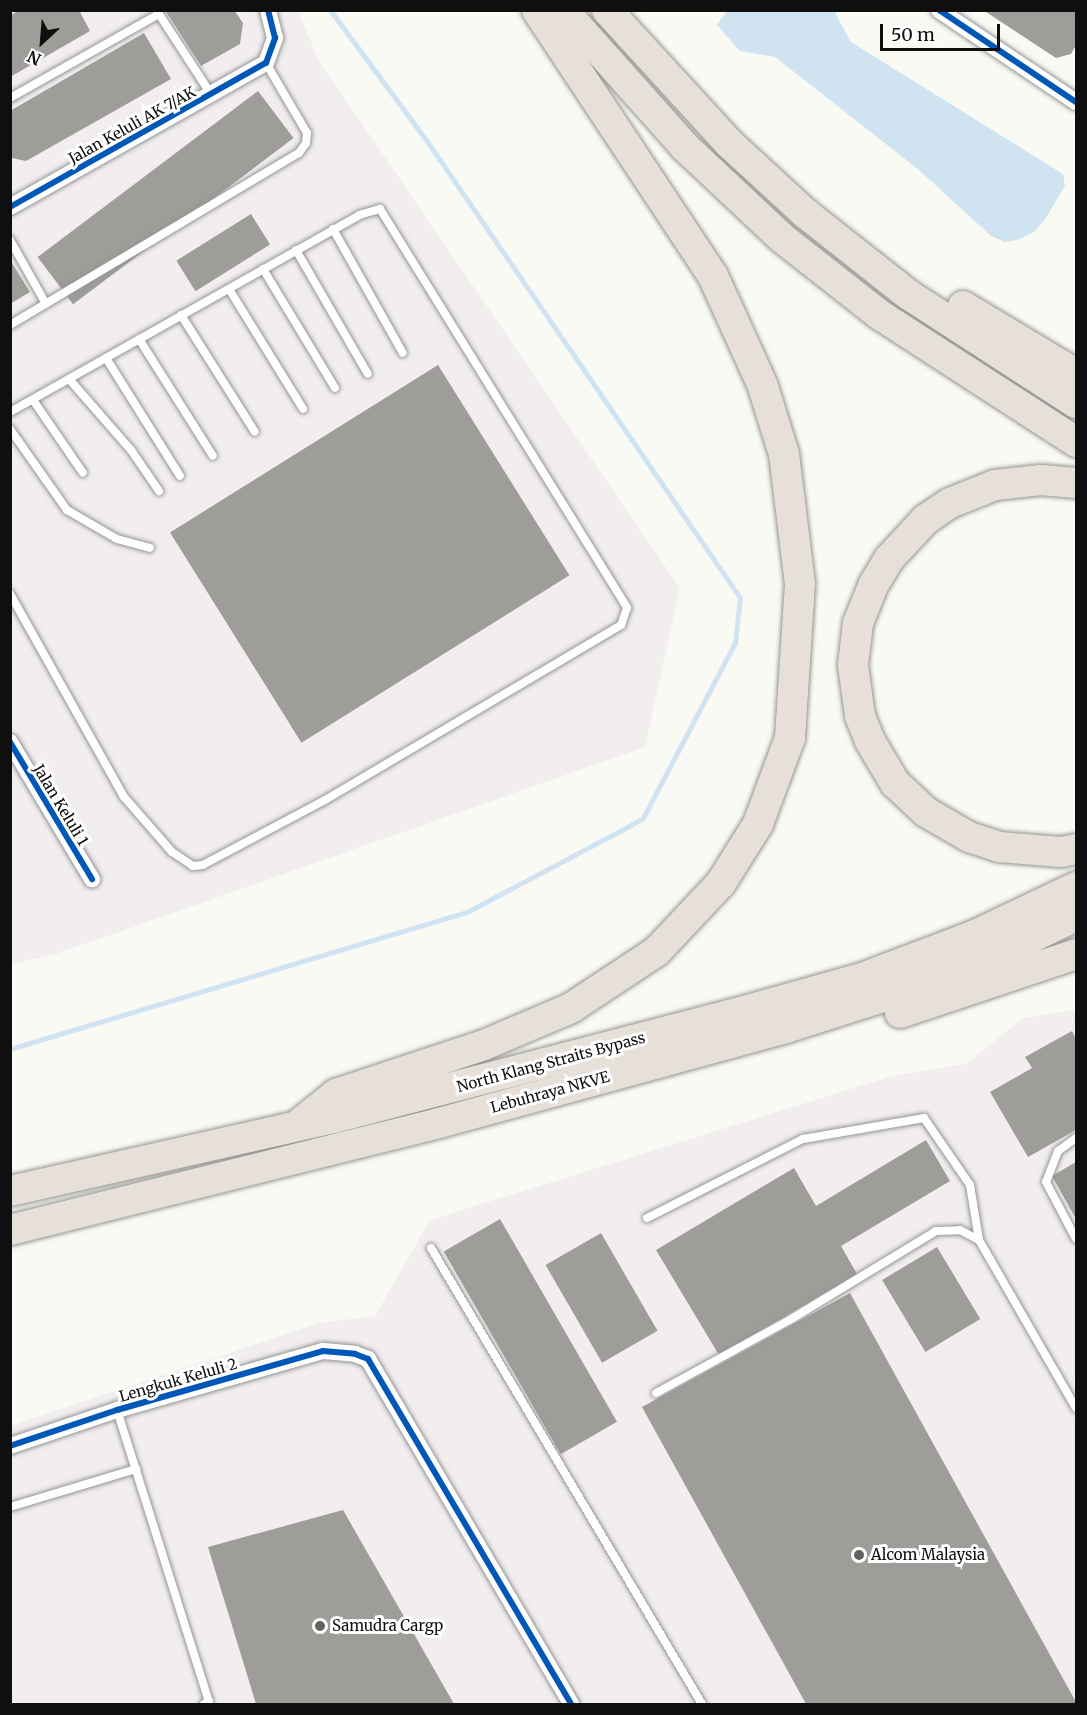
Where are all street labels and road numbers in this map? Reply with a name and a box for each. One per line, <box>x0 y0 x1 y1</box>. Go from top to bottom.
street label: Jalan Keluli AK 7/AK <box>65 83 199 167</box>
street label: Jalan Keluli 1 <box>30 761 92 849</box>
street label: North Klang Straits Bypass <box>455 1028 647 1096</box>
street label: Lebuhraya NKVE <box>489 1067 611 1117</box>
street label: Lengkuk Keluli 2 <box>117 1355 239 1405</box>

